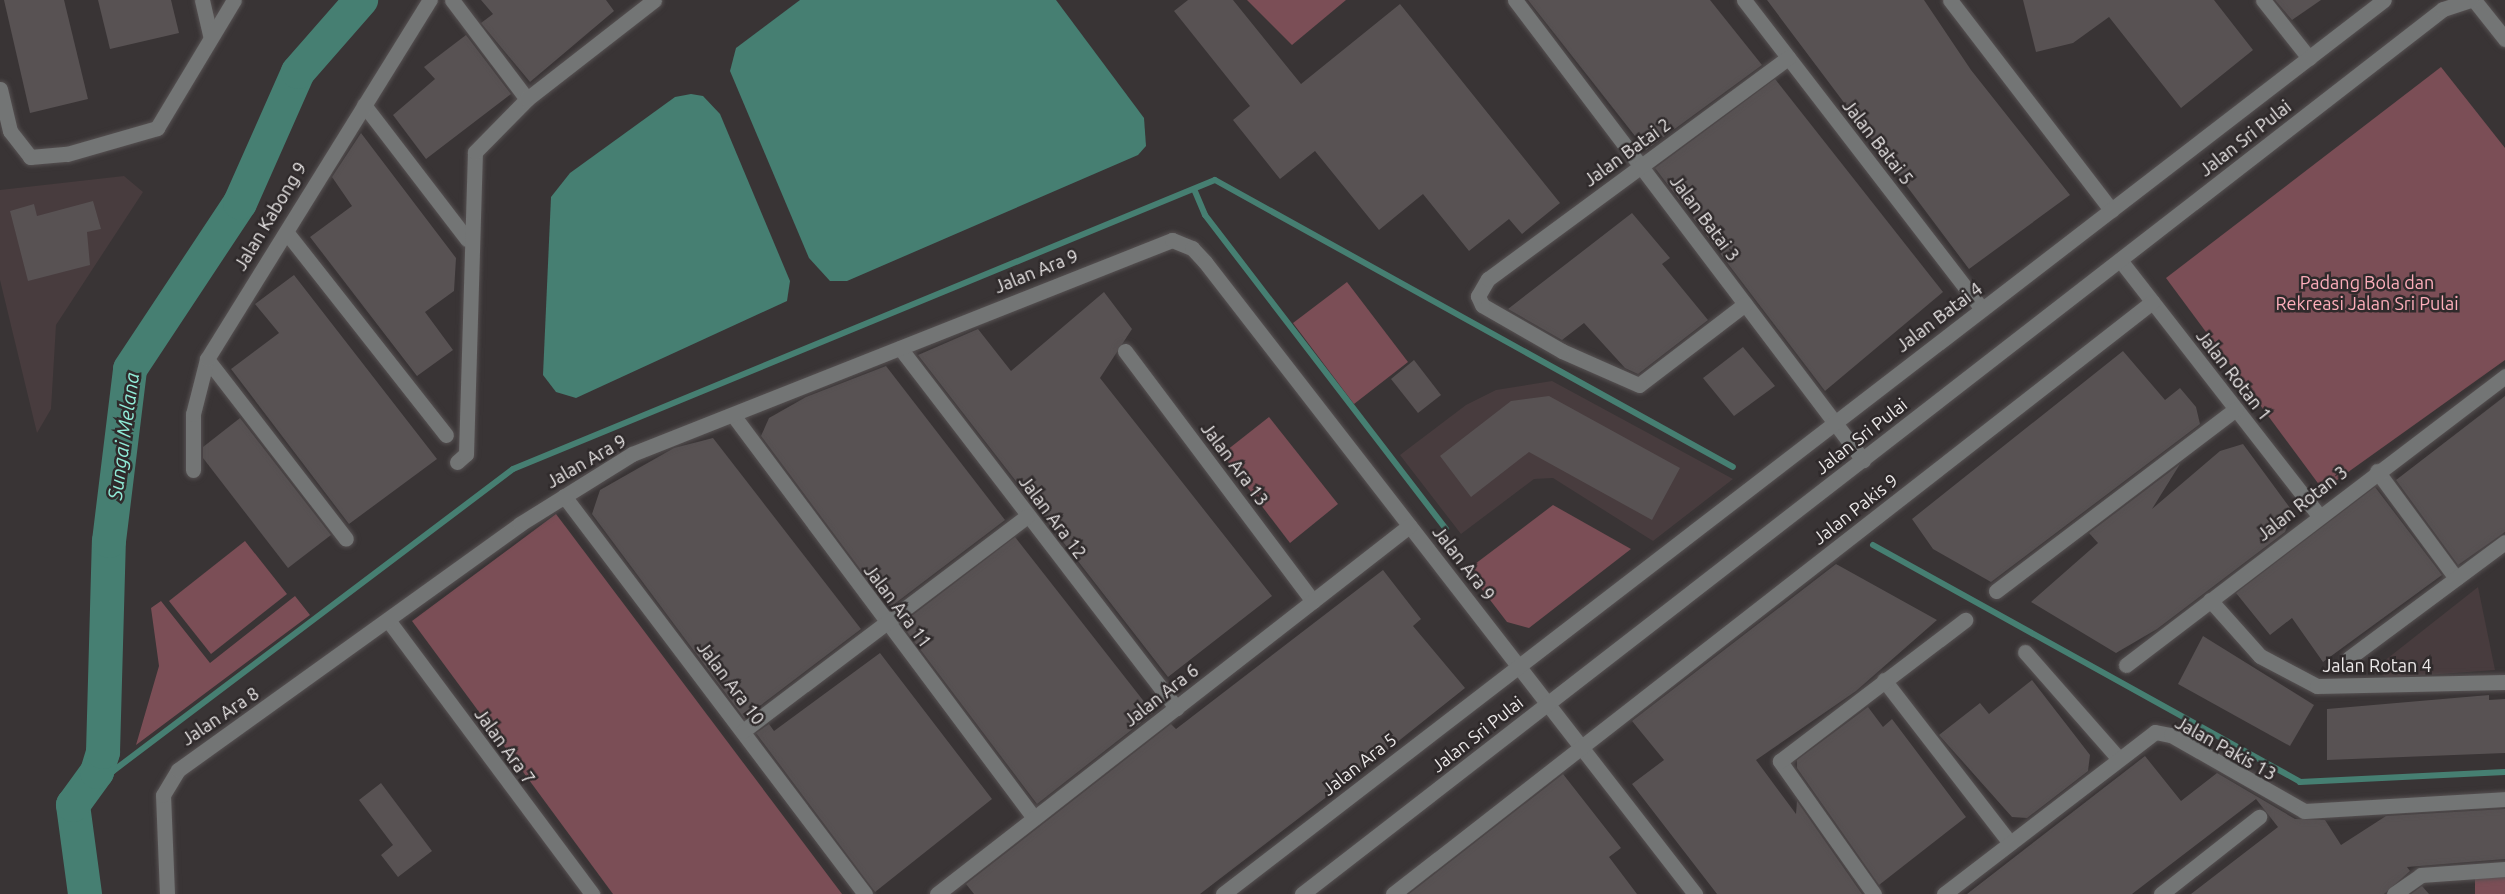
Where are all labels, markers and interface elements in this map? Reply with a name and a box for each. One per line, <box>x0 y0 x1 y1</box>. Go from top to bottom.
street label: Jalan Batai 5 <box>1838 95 1918 189</box>
street label: Jalan Sri Pulai <box>2195 95 2295 181</box>
street label: Jalan Batai 2 <box>1579 113 1675 191</box>
street label: Jalan Kabong 9 <box>229 158 311 274</box>
street label: Jalan Batai 3 <box>1666 171 1744 265</box>
street label: Jalan Ara 9 <box>991 244 1081 298</box>
park label: Padang Bola dan Rekreasi Jalan Sri Pulai <box>2275 272 2459 314</box>
street label: Jalan Batai 4 <box>1892 278 1986 356</box>
street label: Jalan Rotan 1 <box>2192 325 2276 425</box>
water label: Sungai Melana <box>102 371 144 501</box>
street label: Jalan Sri Pulai <box>1811 393 1911 479</box>
street label: Jalan Ara 13 <box>1197 418 1273 510</box>
street label: Jalan Ara 9 <box>542 430 630 492</box>
street label: Jalan Rotan 3 <box>2252 461 2352 545</box>
street label: Jalan Pakis 9 <box>1808 469 1902 549</box>
street label: Jalan Ara 12 <box>1015 471 1091 563</box>
street label: Jalan Ara 9 <box>1428 521 1500 605</box>
street label: Jalan Ara 11 <box>860 560 936 652</box>
street label: Jalan Ara 10 <box>693 637 769 729</box>
street label: Jalan Rotan 4 <box>2322 654 2432 676</box>
street label: Jalan Ara 6 <box>1119 659 1203 731</box>
street label: Jalan Ara 8 <box>177 682 263 750</box>
street label: Jalan Sri Pulai <box>1427 691 1527 777</box>
street label: Jalan Ara 7 <box>470 704 540 788</box>
street label: Jalan Pakis 13 <box>2172 711 2280 785</box>
street label: Jalan Ara 5 <box>1317 728 1401 800</box>

